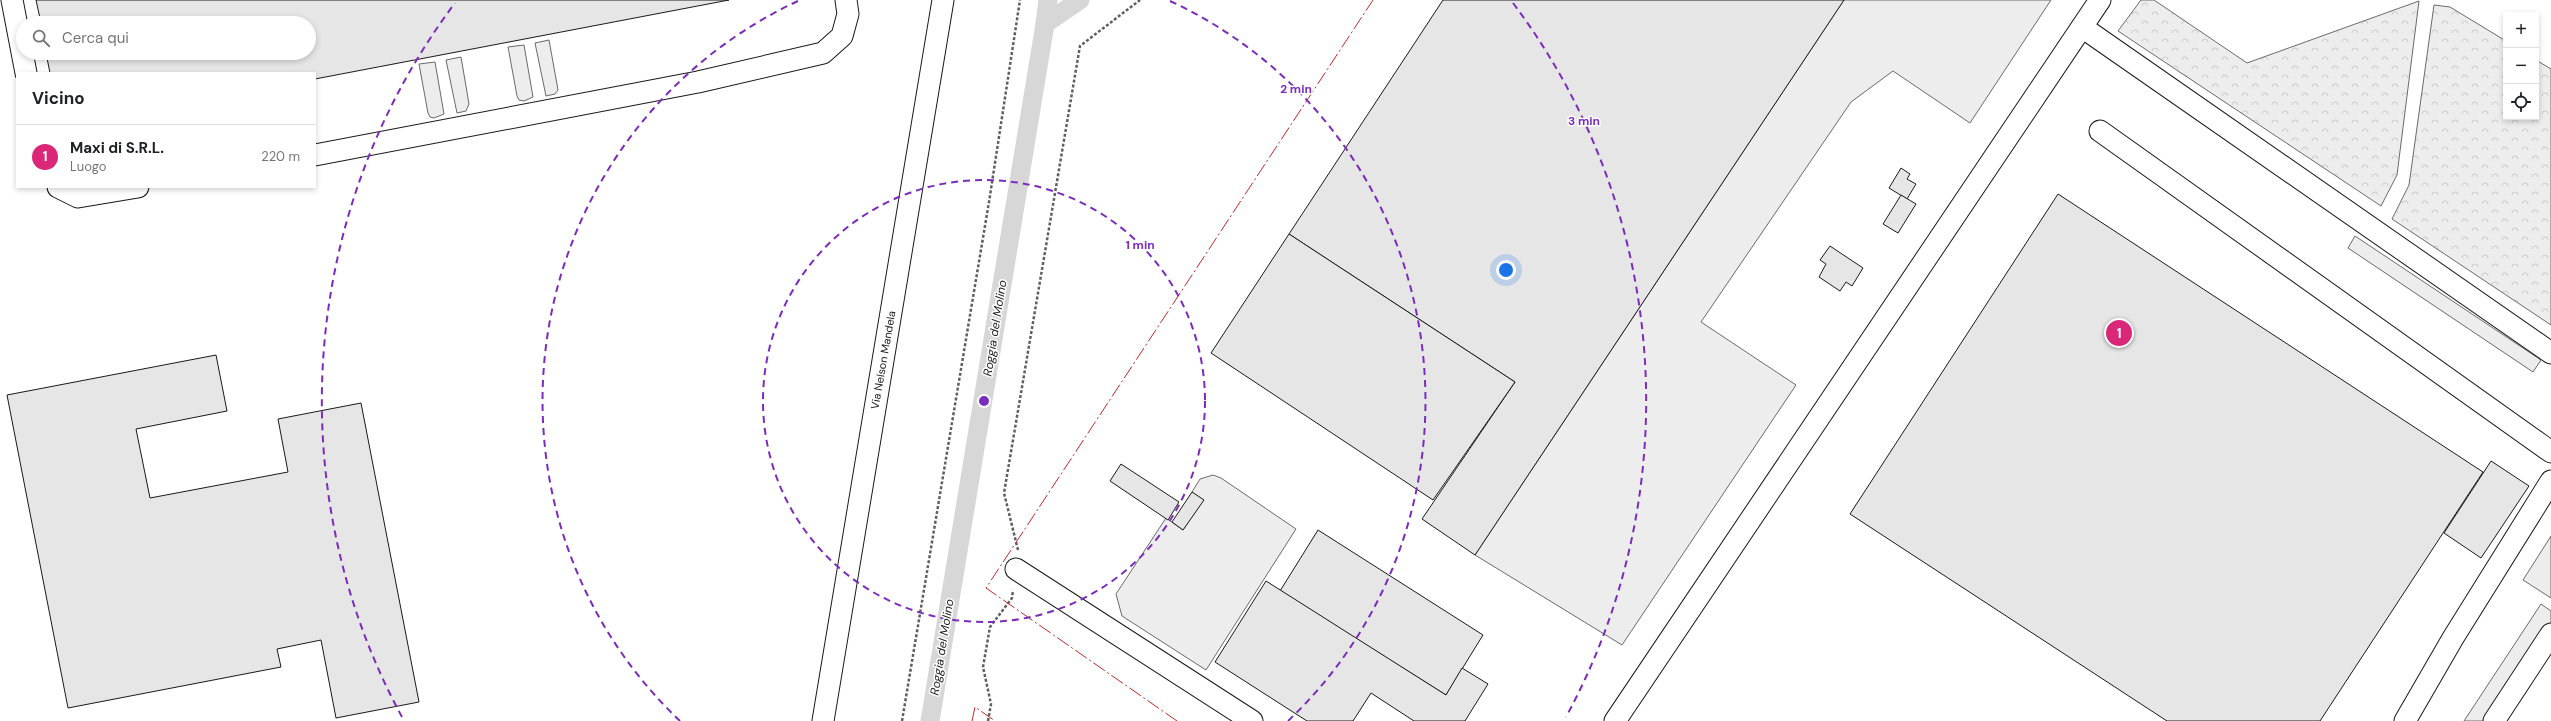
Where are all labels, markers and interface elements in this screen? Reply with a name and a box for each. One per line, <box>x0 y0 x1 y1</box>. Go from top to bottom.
map controls <box>2503 12 2539 120</box>
button: + <box>2503 12 2539 48</box>
search box <box>16 16 316 60</box>
icon: search <box>30 27 52 49</box>
text: Cerca qui <box>62 28 129 48</box>
button: − <box>2503 48 2539 84</box>
text: 2 min <box>1280 81 1312 97</box>
button: locate <box>2503 84 2539 120</box>
text: Vicino <box>32 87 85 109</box>
text: 3 min <box>1568 113 1600 129</box>
text: Maxi di S.R.L. <box>70 138 164 158</box>
text: 1 <box>43 148 47 165</box>
text: 220 m <box>261 148 300 165</box>
text: Luogo <box>70 158 106 175</box>
text: 1 min <box>1125 237 1155 253</box>
your location <box>1496 260 1516 280</box>
water label: Roggia del Molino <box>979 279 1011 377</box>
street label: Via Nelson Mandela <box>867 310 899 410</box>
pin: 1 <box>2106 318 2132 348</box>
centre of rings <box>977 394 991 408</box>
water label: Roggia del Molino <box>926 598 958 696</box>

